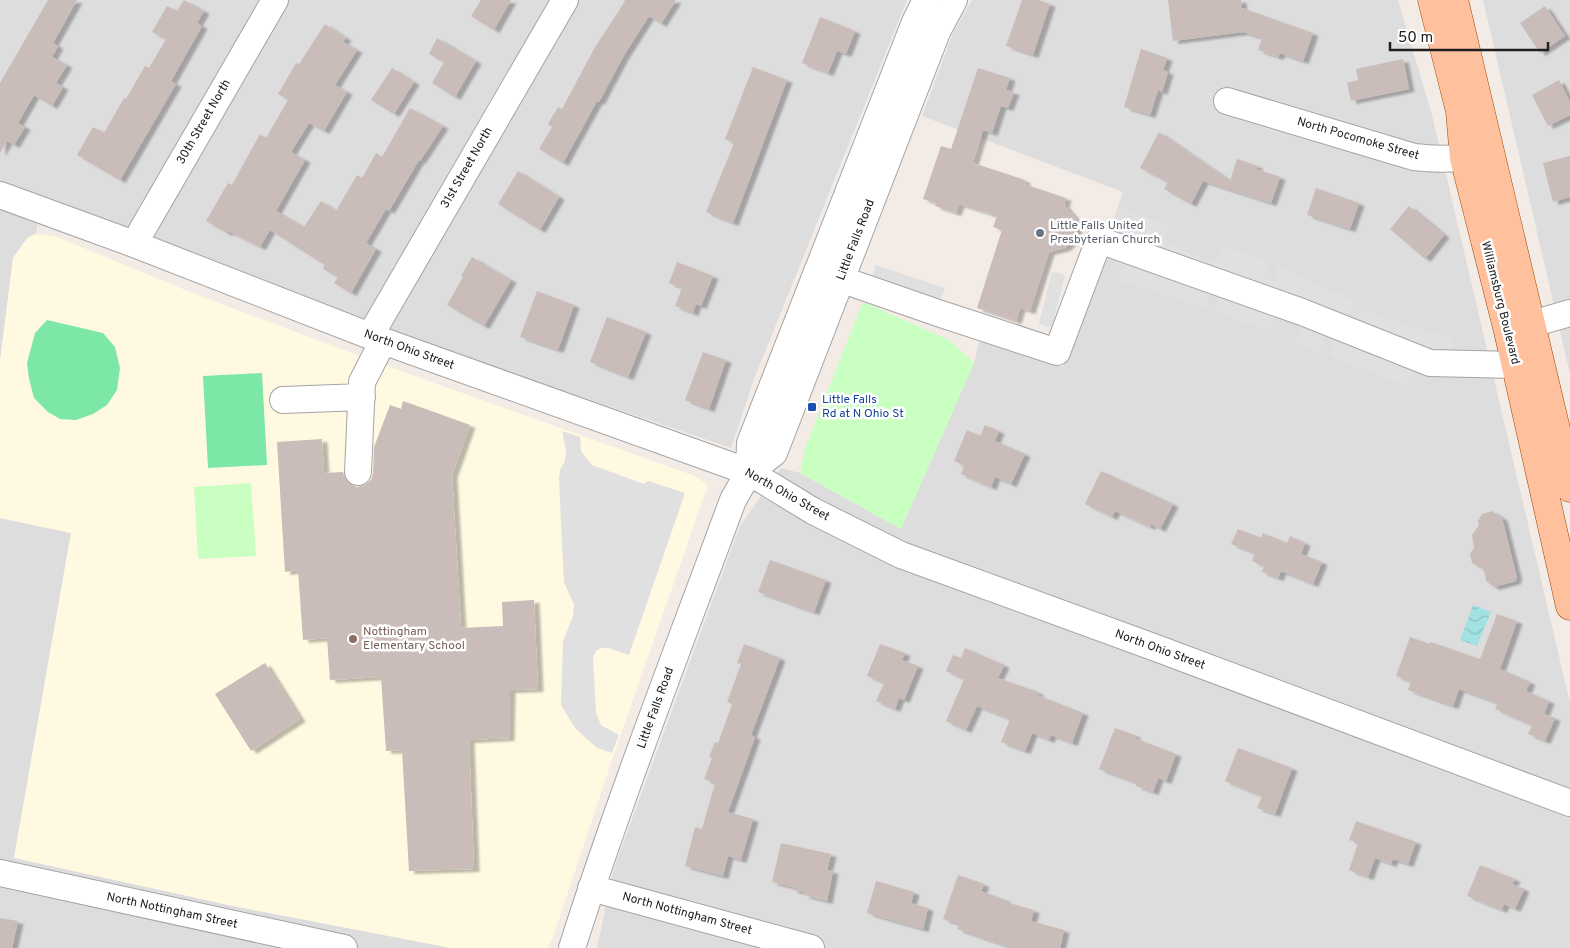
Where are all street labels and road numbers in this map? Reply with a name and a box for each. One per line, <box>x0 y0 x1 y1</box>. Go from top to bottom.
street label: 30th Street North <box>173 77 235 167</box>
street label: North Pocomoke Street <box>1295 114 1421 164</box>
street label: 31st Street North <box>437 125 497 211</box>
street label: Little Falls Road <box>833 197 879 283</box>
street label: Williamsburg Boulevard <box>1477 240 1523 366</box>
street label: North Ohio Street <box>362 326 456 374</box>
street label: North Ohio Street <box>742 465 832 525</box>
street label: North Ohio Street <box>1113 626 1207 674</box>
street label: Little Falls Road <box>634 665 678 751</box>
street label: North Nottingham Street <box>105 889 239 933</box>
street label: North Nottingham Street <box>620 889 754 939</box>

